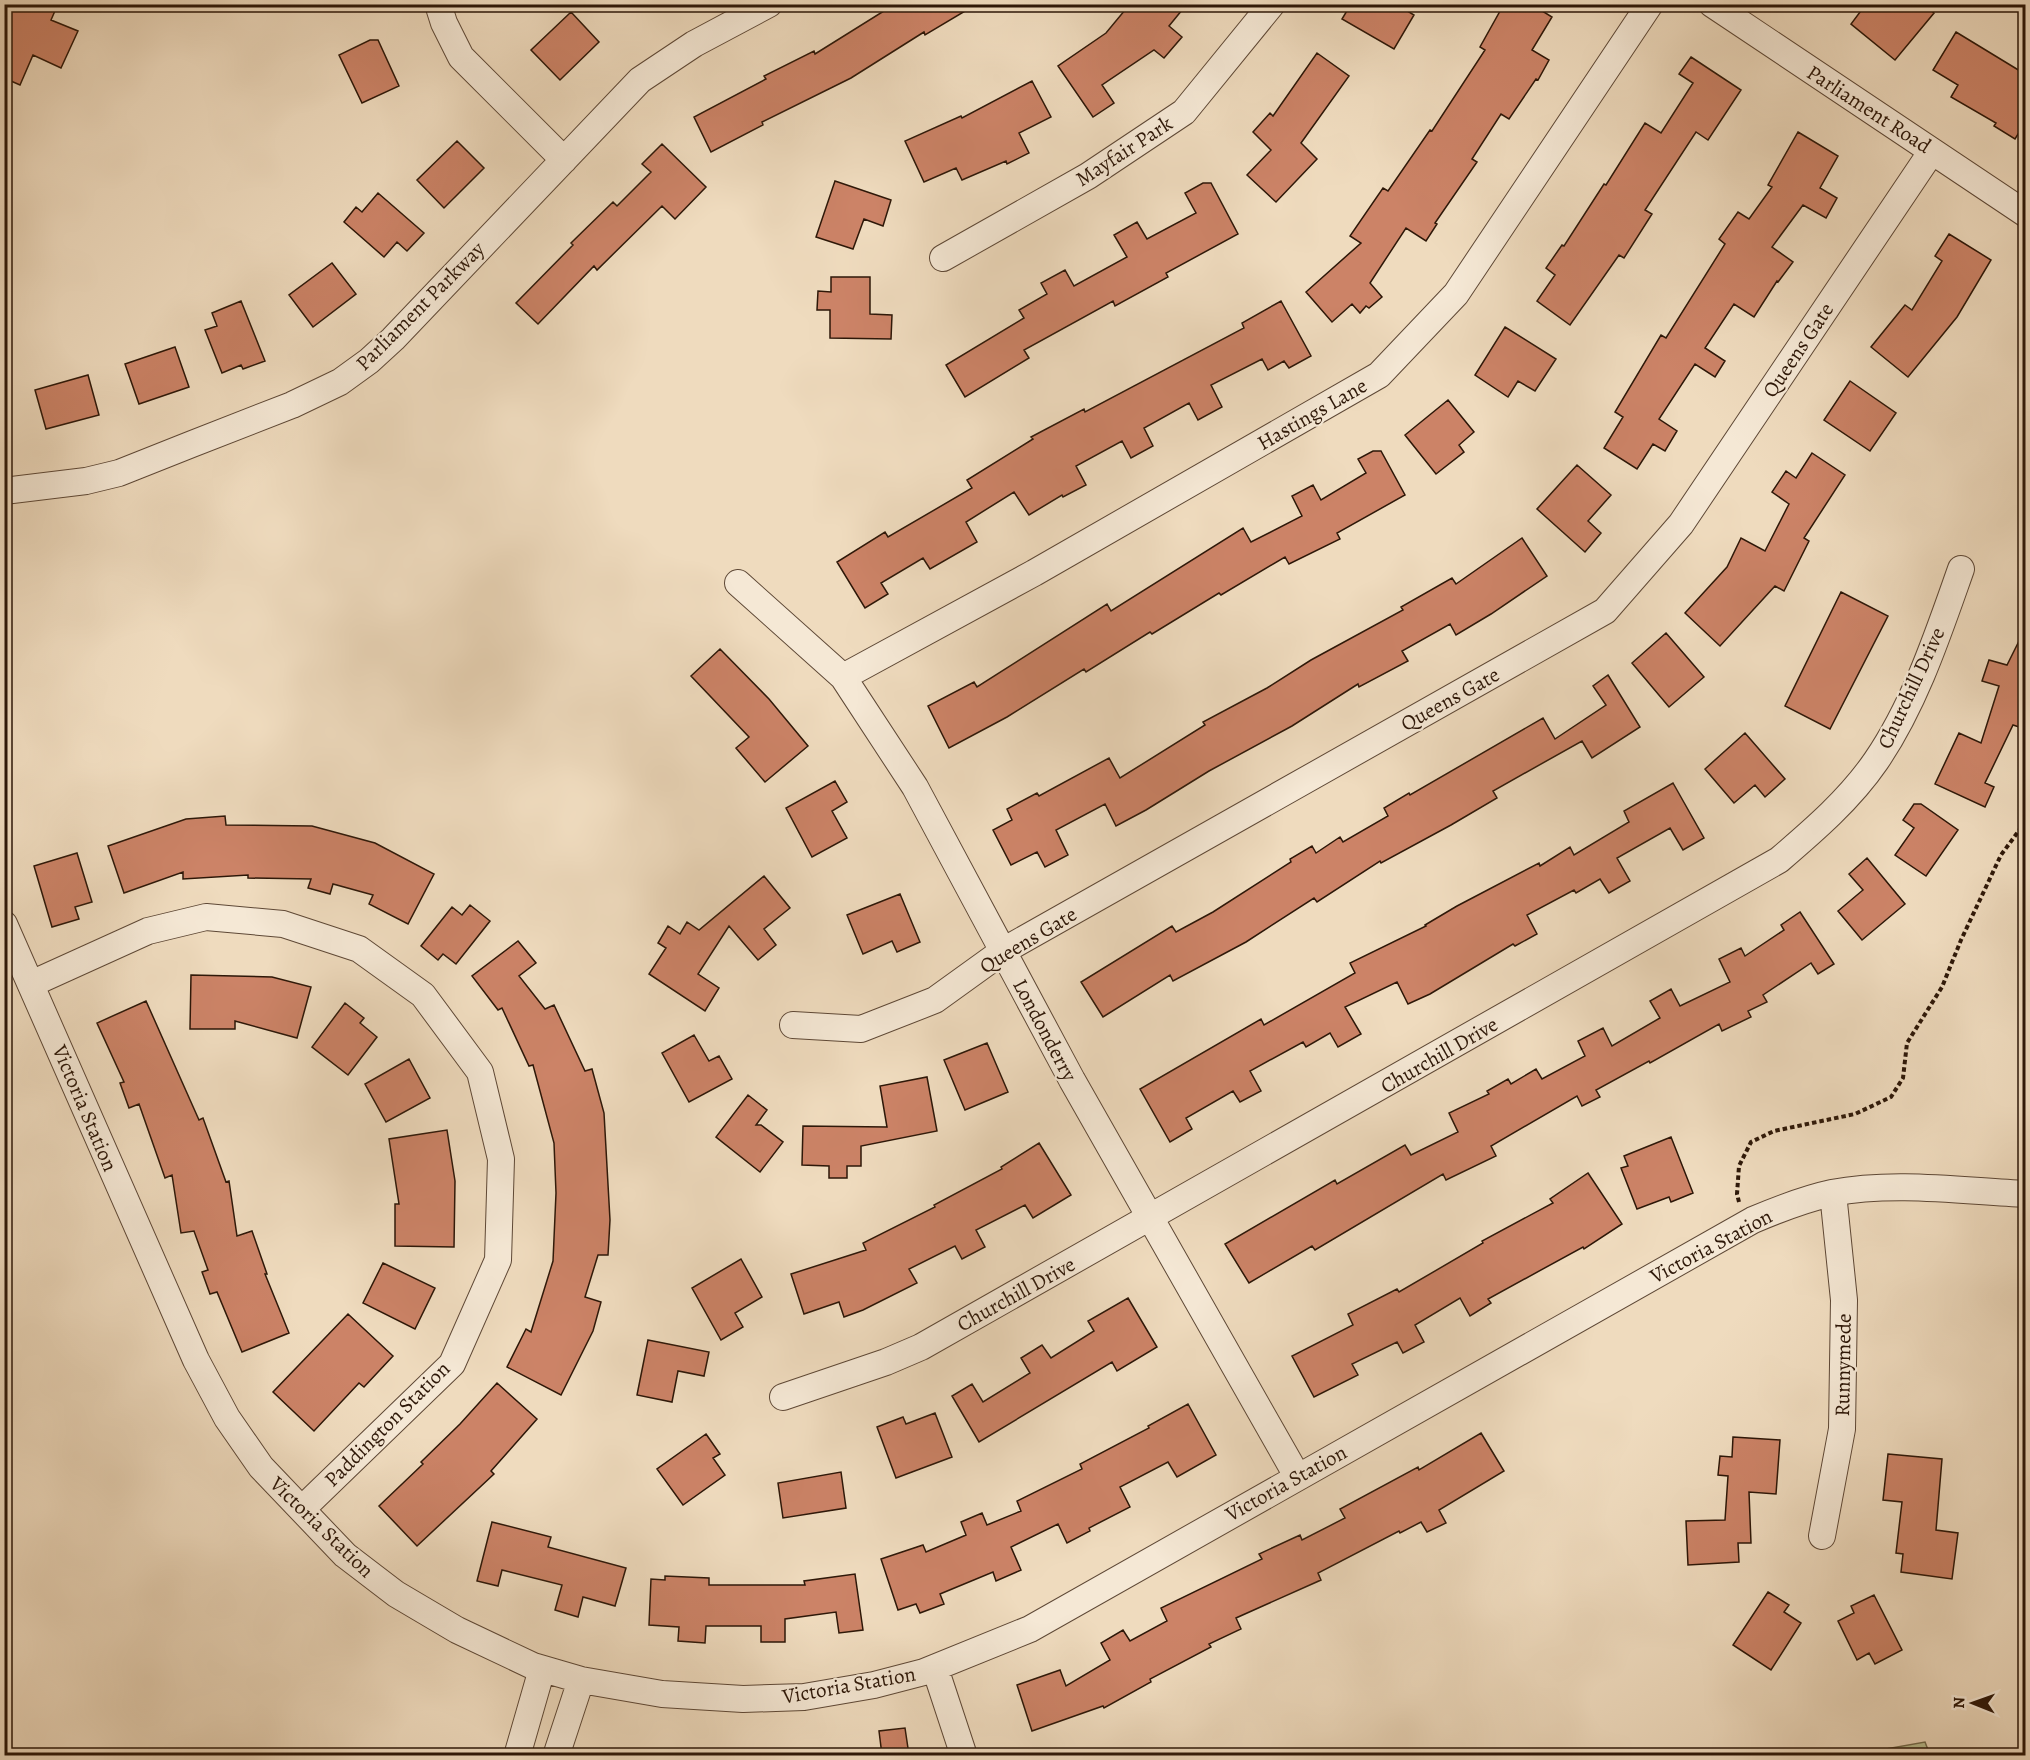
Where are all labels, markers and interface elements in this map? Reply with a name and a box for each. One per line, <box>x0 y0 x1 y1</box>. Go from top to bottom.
street label: Parliament Road <box>1801 58 1937 160</box>
street label: Mayfair Park <box>1070 109 1178 193</box>
street label: Parliament Parkway <box>349 235 491 377</box>
street label: Queens Gate <box>1756 297 1840 403</box>
street label: Hastings Lane <box>1252 371 1372 457</box>
street label: Churchill Drive <box>1871 623 1951 753</box>
street label: Queens Gate <box>1396 660 1504 738</box>
street label: Queens Gate <box>974 900 1082 980</box>
street label: Londonderry <box>1006 974 1084 1087</box>
street label: Churchill Drive <box>1375 1010 1503 1100</box>
street label: Victoria Station <box>45 1040 124 1175</box>
street label: Victoria Station <box>1644 1202 1777 1290</box>
street label: Churchill Drive <box>952 1250 1080 1338</box>
street label: Runnymede <box>1828 1313 1858 1417</box>
street label: Paddington Station <box>318 1355 456 1493</box>
street label: Victoria Station <box>1219 1438 1352 1528</box>
street label: Victoria Station <box>263 1469 380 1584</box>
street label: Victoria Station <box>779 1660 918 1711</box>
north arrow <box>1943 1673 2003 1733</box>
text: N <box>1948 1696 1970 1709</box>

